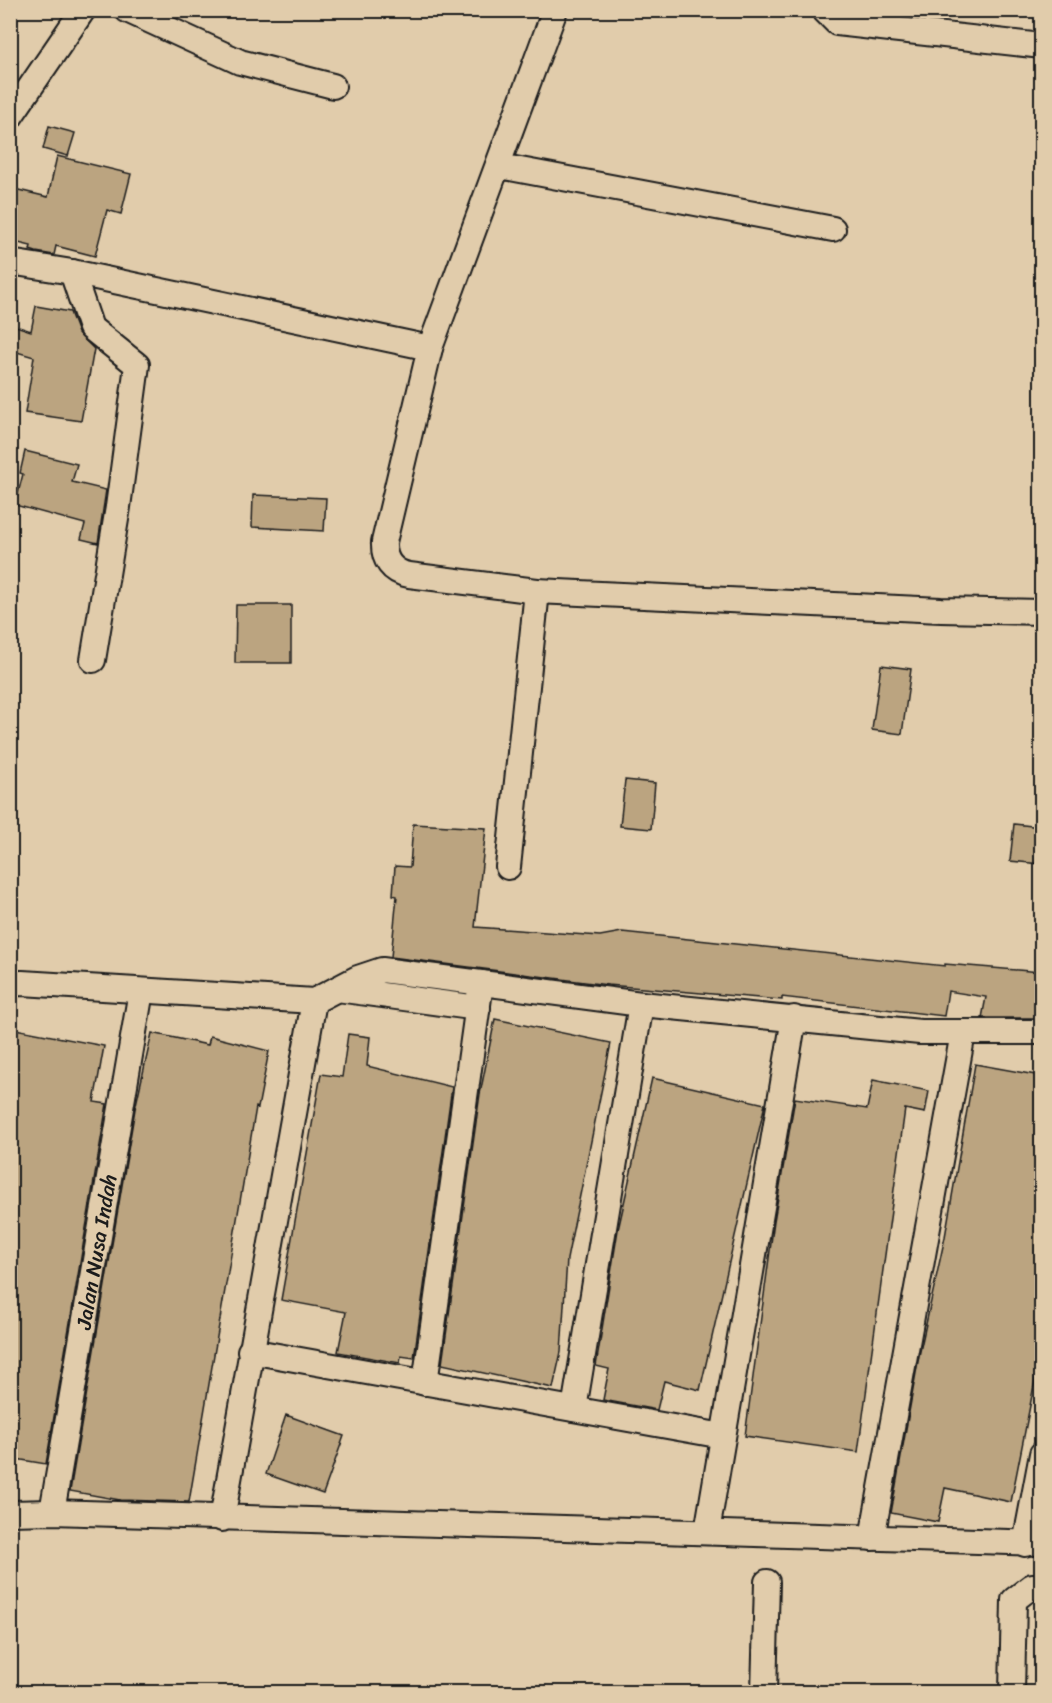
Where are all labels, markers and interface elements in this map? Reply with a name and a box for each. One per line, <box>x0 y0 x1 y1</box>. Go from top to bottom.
street label: Jalan Nusa Indah <box>64 1171 128 1333</box>

